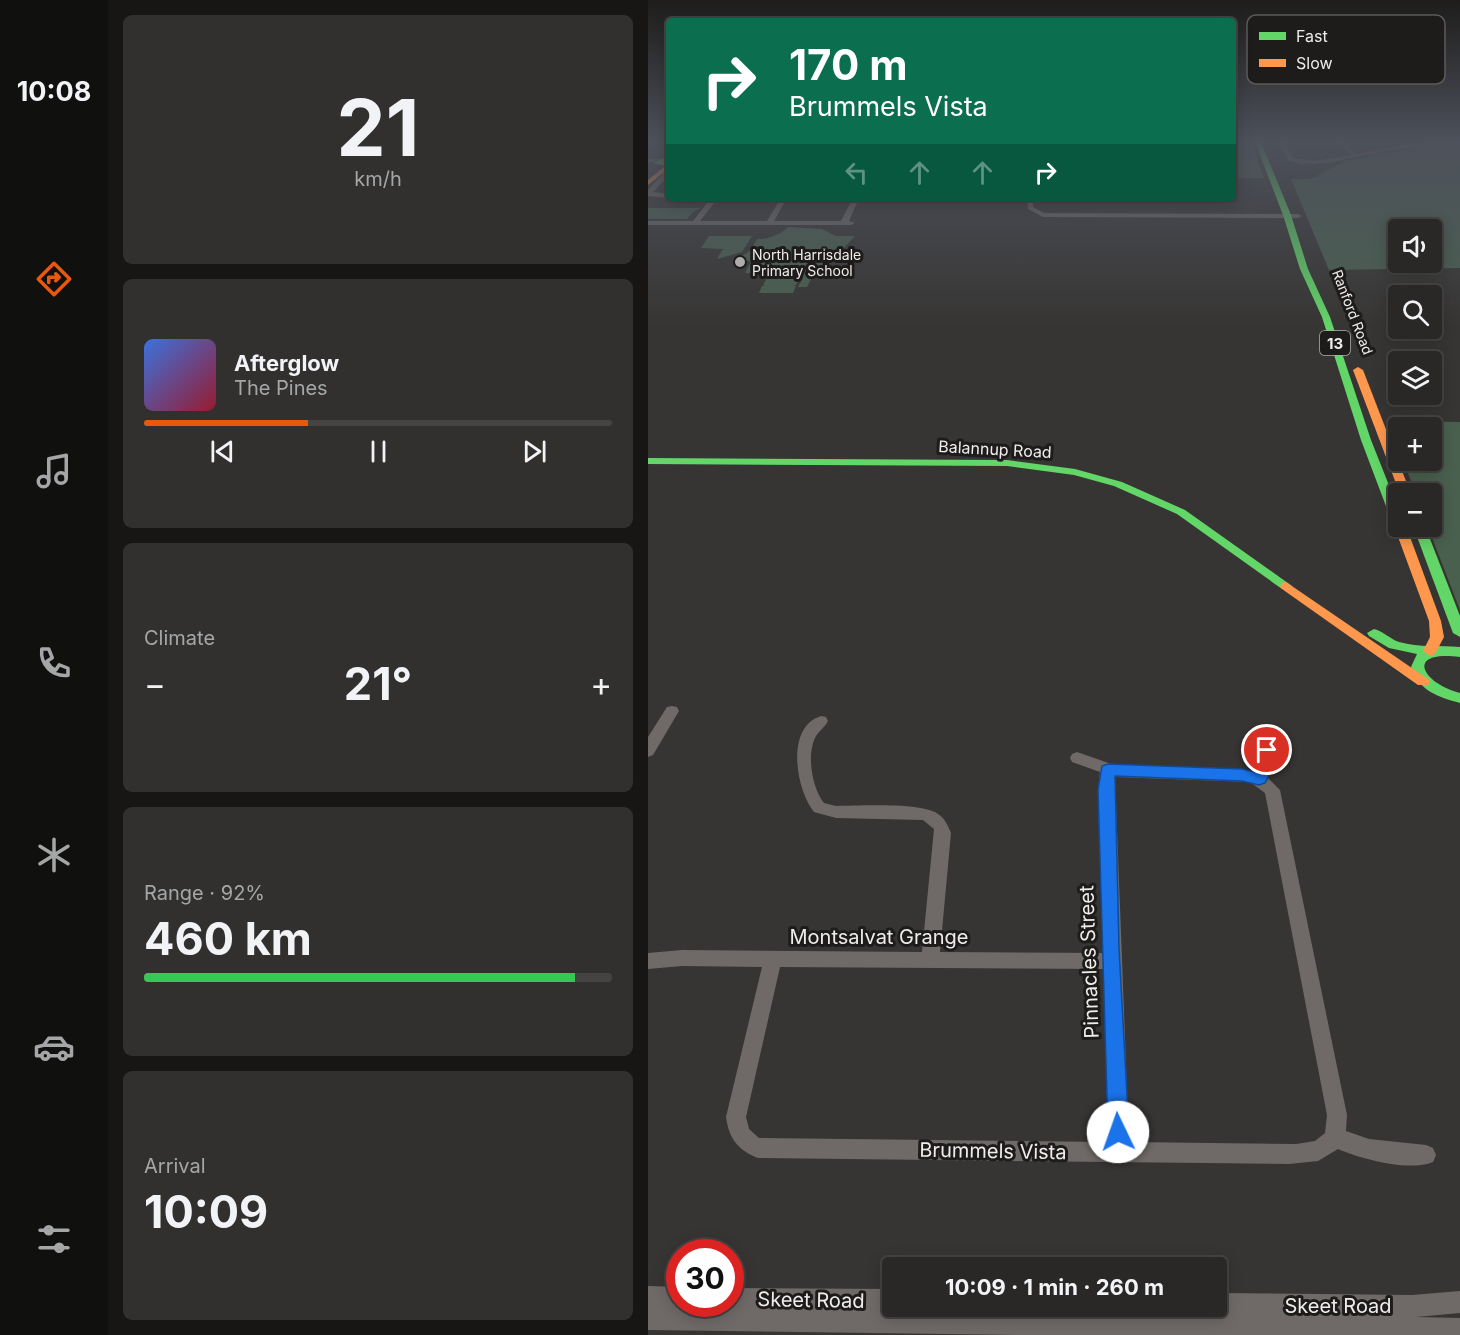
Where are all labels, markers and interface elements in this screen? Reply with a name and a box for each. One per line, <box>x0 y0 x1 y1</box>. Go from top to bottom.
legend <box>1247 15 1445 84</box>
text: Fast <box>1296 26 1328 46</box>
text: 170 m <box>789 39 907 90</box>
icon: right <box>690 42 768 120</box>
text: Slow <box>1296 53 1333 73</box>
text: 10:08 <box>17 75 91 108</box>
text: 21 <box>337 80 419 175</box>
text: Brummels Vista <box>789 90 988 123</box>
icon: left <box>840 156 873 189</box>
icon: ahead <box>903 156 936 189</box>
icon: ahead <box>966 156 999 189</box>
icon: right <box>1029 156 1062 189</box>
text: km/h <box>354 167 402 191</box>
map controls <box>1388 219 1442 537</box>
button: sound <box>1388 219 1442 273</box>
place label: North Harrisdale Primary School <box>752 246 861 279</box>
marker: North Harrisdale Primary School <box>733 255 747 269</box>
icon: directions <box>33 258 75 300</box>
street label: Ranford Road <box>1329 267 1377 357</box>
button: search <box>1388 285 1442 339</box>
road number: 13 <box>1320 331 1350 355</box>
text: Afterglow <box>234 350 339 376</box>
button: layers <box>1388 351 1442 405</box>
text: The Pines <box>234 376 328 400</box>
button: + <box>1388 417 1442 471</box>
icon: previous <box>206 435 239 468</box>
icon: pause <box>362 435 395 468</box>
icon: next <box>518 435 551 468</box>
street label: Balannup Road <box>938 436 1052 462</box>
icon: music <box>33 450 75 492</box>
button: − <box>1388 483 1442 537</box>
text: Climate <box>144 626 215 650</box>
icon: phone <box>33 642 75 684</box>
text: 21° <box>344 656 412 711</box>
text: − <box>144 664 166 704</box>
text: + <box>590 664 612 704</box>
pin <box>1241 724 1292 775</box>
icon: arrive <box>1250 733 1283 766</box>
icon: climate <box>33 834 75 876</box>
text: Range · 92% <box>144 881 265 905</box>
street label: Pinnacles Street <box>1074 885 1104 1039</box>
text: 460 km <box>144 911 312 966</box>
street label: Montsalvat Grange <box>790 925 968 949</box>
icon: car <box>33 1026 75 1068</box>
position arrow <box>1086 1100 1150 1164</box>
street label: Brummels Vista <box>919 1138 1067 1164</box>
text: Arrival <box>144 1154 206 1178</box>
text: 10:09 <box>144 1184 268 1239</box>
icon: filters <box>33 1218 75 1260</box>
speed limit sign: 30 <box>666 1239 744 1317</box>
text: 10:09 · 1 min · 260 m <box>945 1274 1164 1300</box>
street label: Skeet Road <box>757 1287 865 1313</box>
street label: Skeet Road <box>1284 1294 1392 1318</box>

